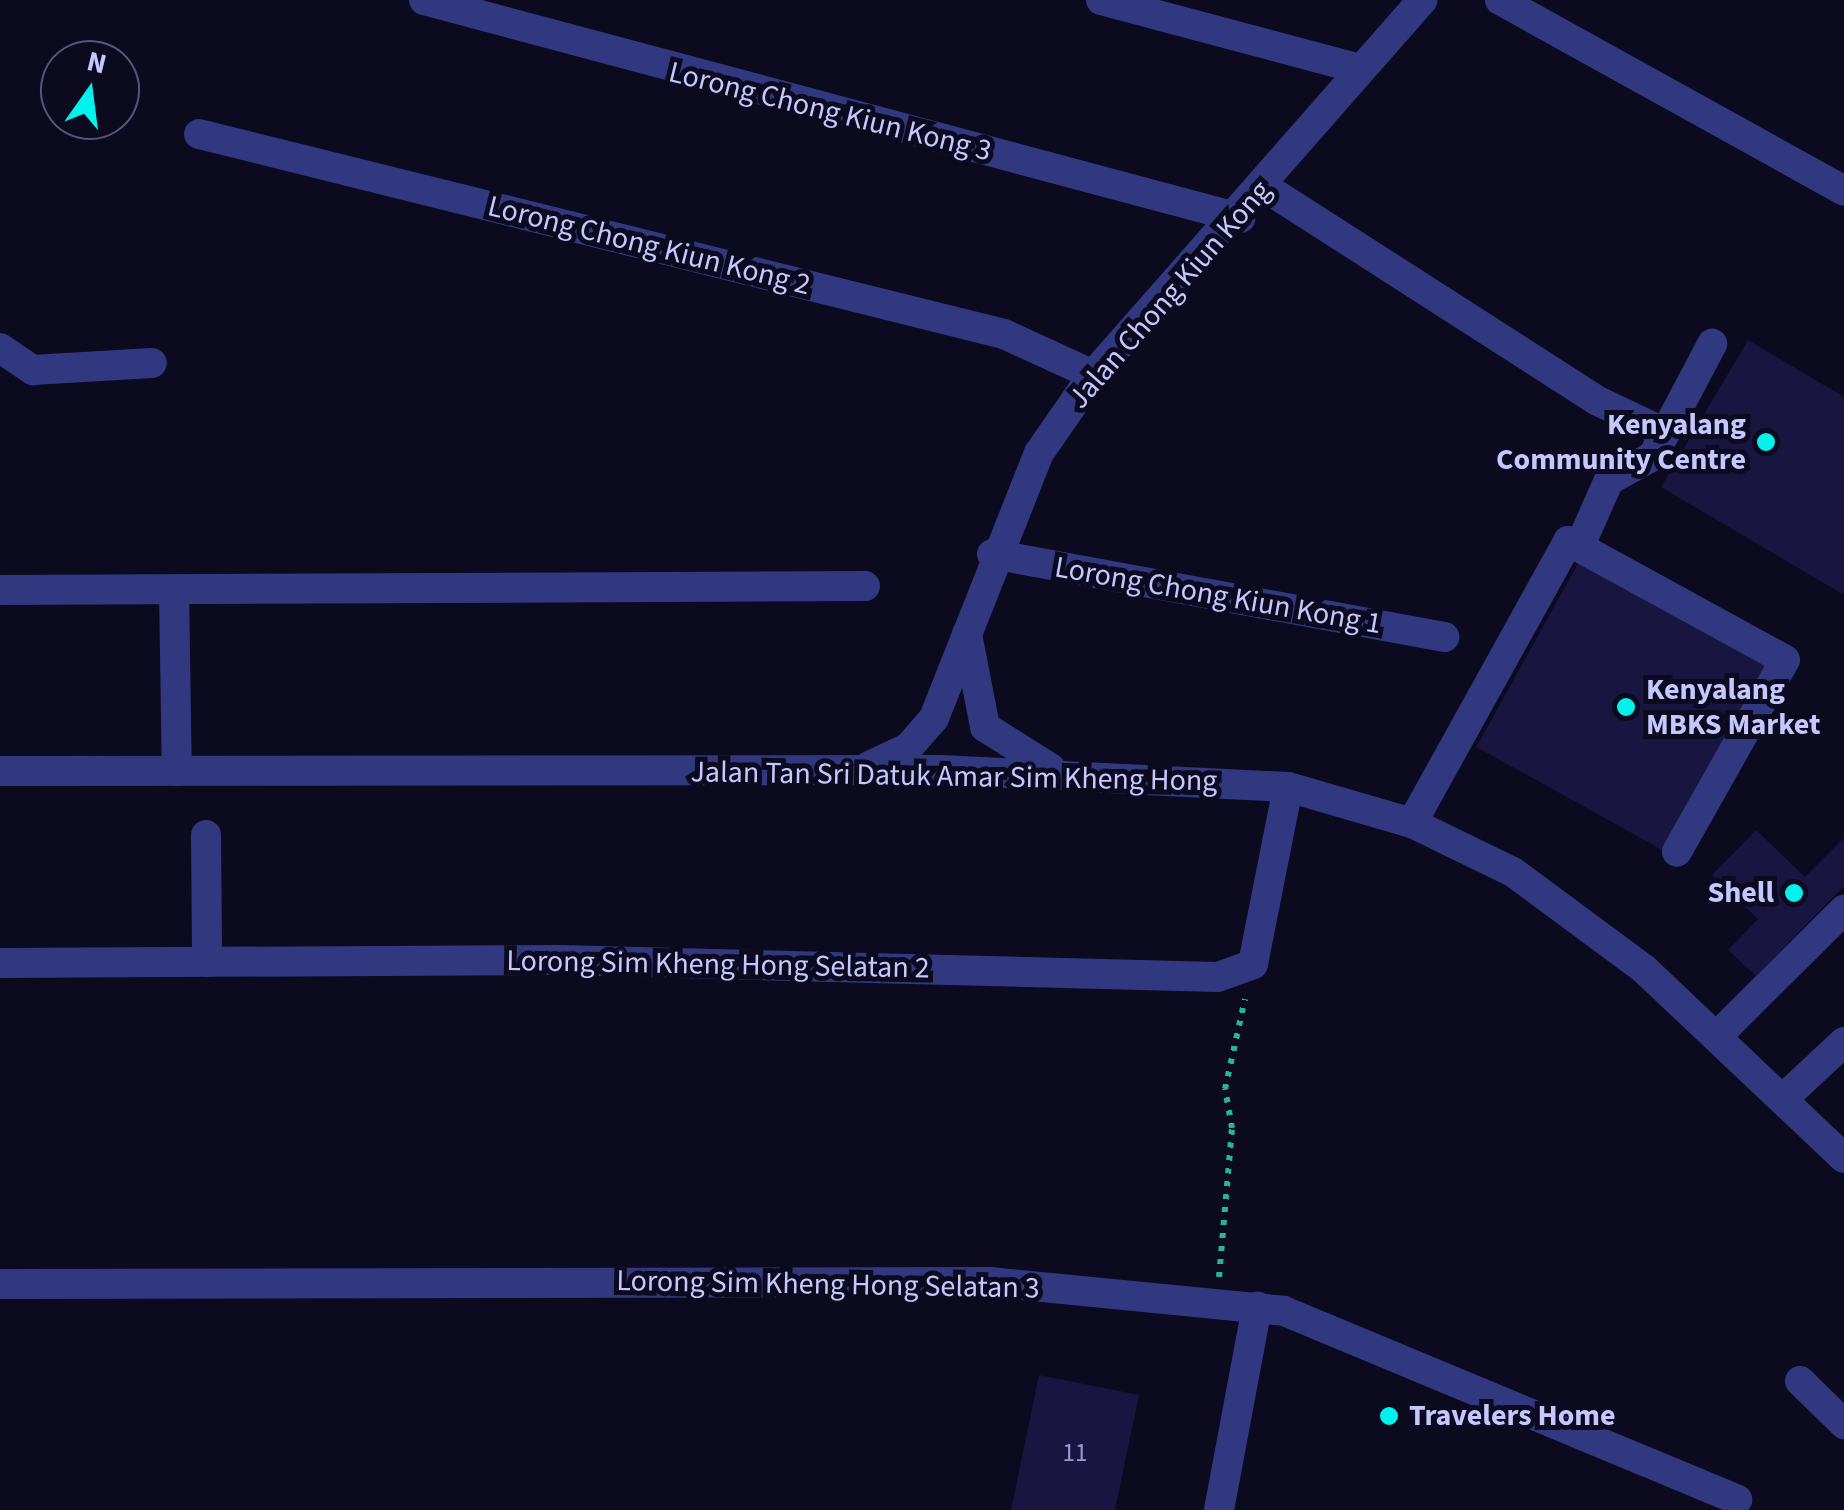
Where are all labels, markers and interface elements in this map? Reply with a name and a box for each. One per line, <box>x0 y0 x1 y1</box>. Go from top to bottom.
north arrow <box>40 40 140 140</box>
text: N <box>83 41 111 84</box>
street label: Lorong Chong Kiun Kong 3 <box>665 55 995 169</box>
street label: Jalan Chong Kiun Kong <box>1061 174 1279 416</box>
street label: Lorong Chong Kiun Kong 2 <box>484 189 814 303</box>
place label: Kenyalang Community Centre <box>1496 407 1746 478</box>
marker: Kenyalang Community Centre <box>1755 431 1777 453</box>
street label: Lorong Chong Kiun Kong 1 <box>1052 550 1384 642</box>
place label: Kenyalang MBKS Market <box>1646 672 1820 742</box>
marker: Kenyalang MBKS Market <box>1615 696 1637 718</box>
street label: Jalan Tan Sri Datuk Amar Sim Kheng Hong <box>690 754 1218 800</box>
place label: Shell <box>1707 875 1774 911</box>
marker: Shell <box>1783 882 1805 904</box>
street label: Lorong Sim Kheng Hong Selatan 2 <box>506 943 930 987</box>
street label: Lorong Sim Kheng Hong Selatan 3 <box>616 1263 1040 1307</box>
place label: Travelers Home <box>1409 1398 1616 1434</box>
marker: Travelers Home <box>1378 1405 1400 1427</box>
house number: 11 <box>1063 1438 1087 1468</box>

